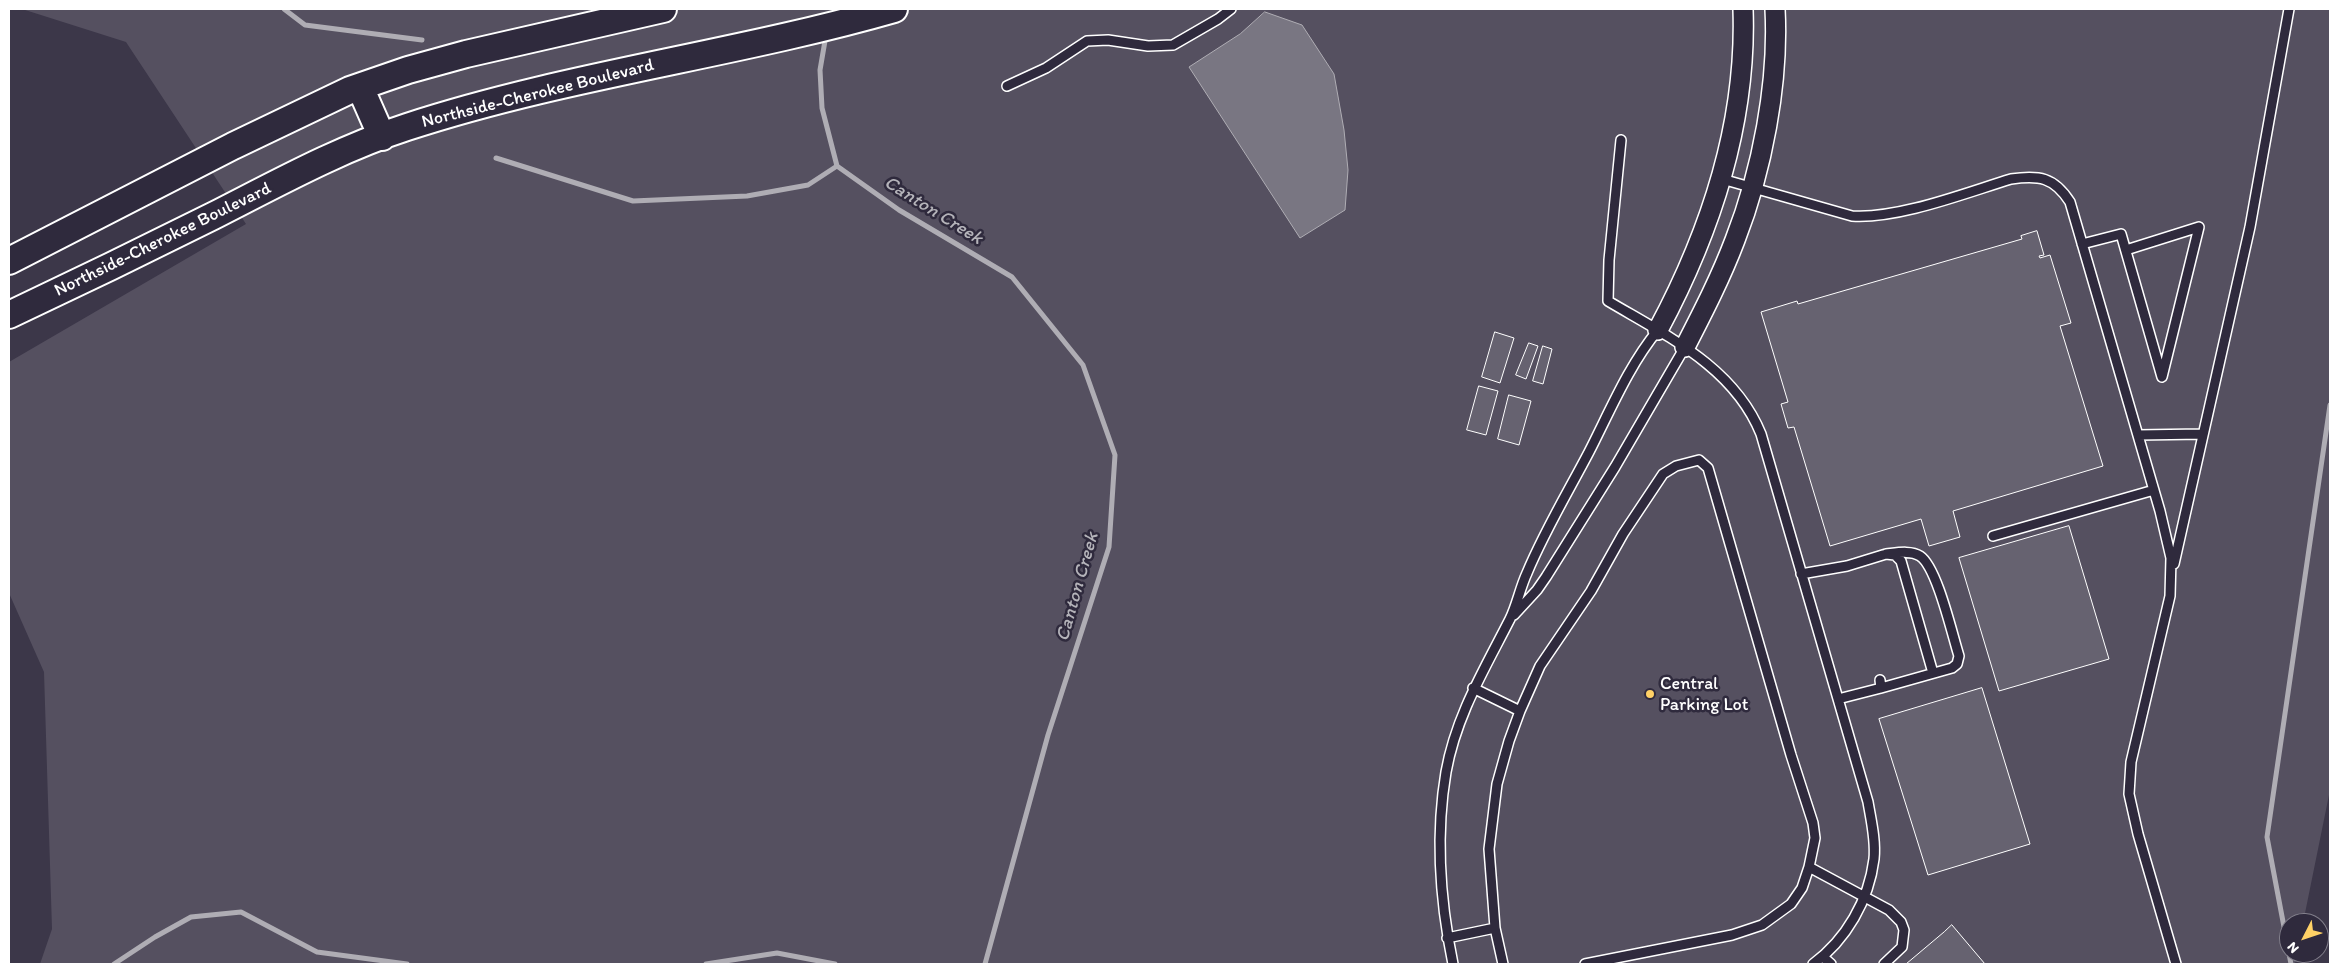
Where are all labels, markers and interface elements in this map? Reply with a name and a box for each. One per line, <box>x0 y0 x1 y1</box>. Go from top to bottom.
street label: Northside-Cherokee Boulevard <box>420 55 656 133</box>
water label: Canton Creek <box>879 172 987 250</box>
street label: Northside-Cherokee Boulevard <box>51 178 275 302</box>
water label: Canton Creek <box>1052 530 1104 644</box>
place label: Central Parking Lot <box>1660 673 1748 716</box>
marker: Central Parking Lot <box>1644 688 1656 700</box>
north arrow <box>2279 913 2329 963</box>
text: N <box>2284 938 2303 957</box>

